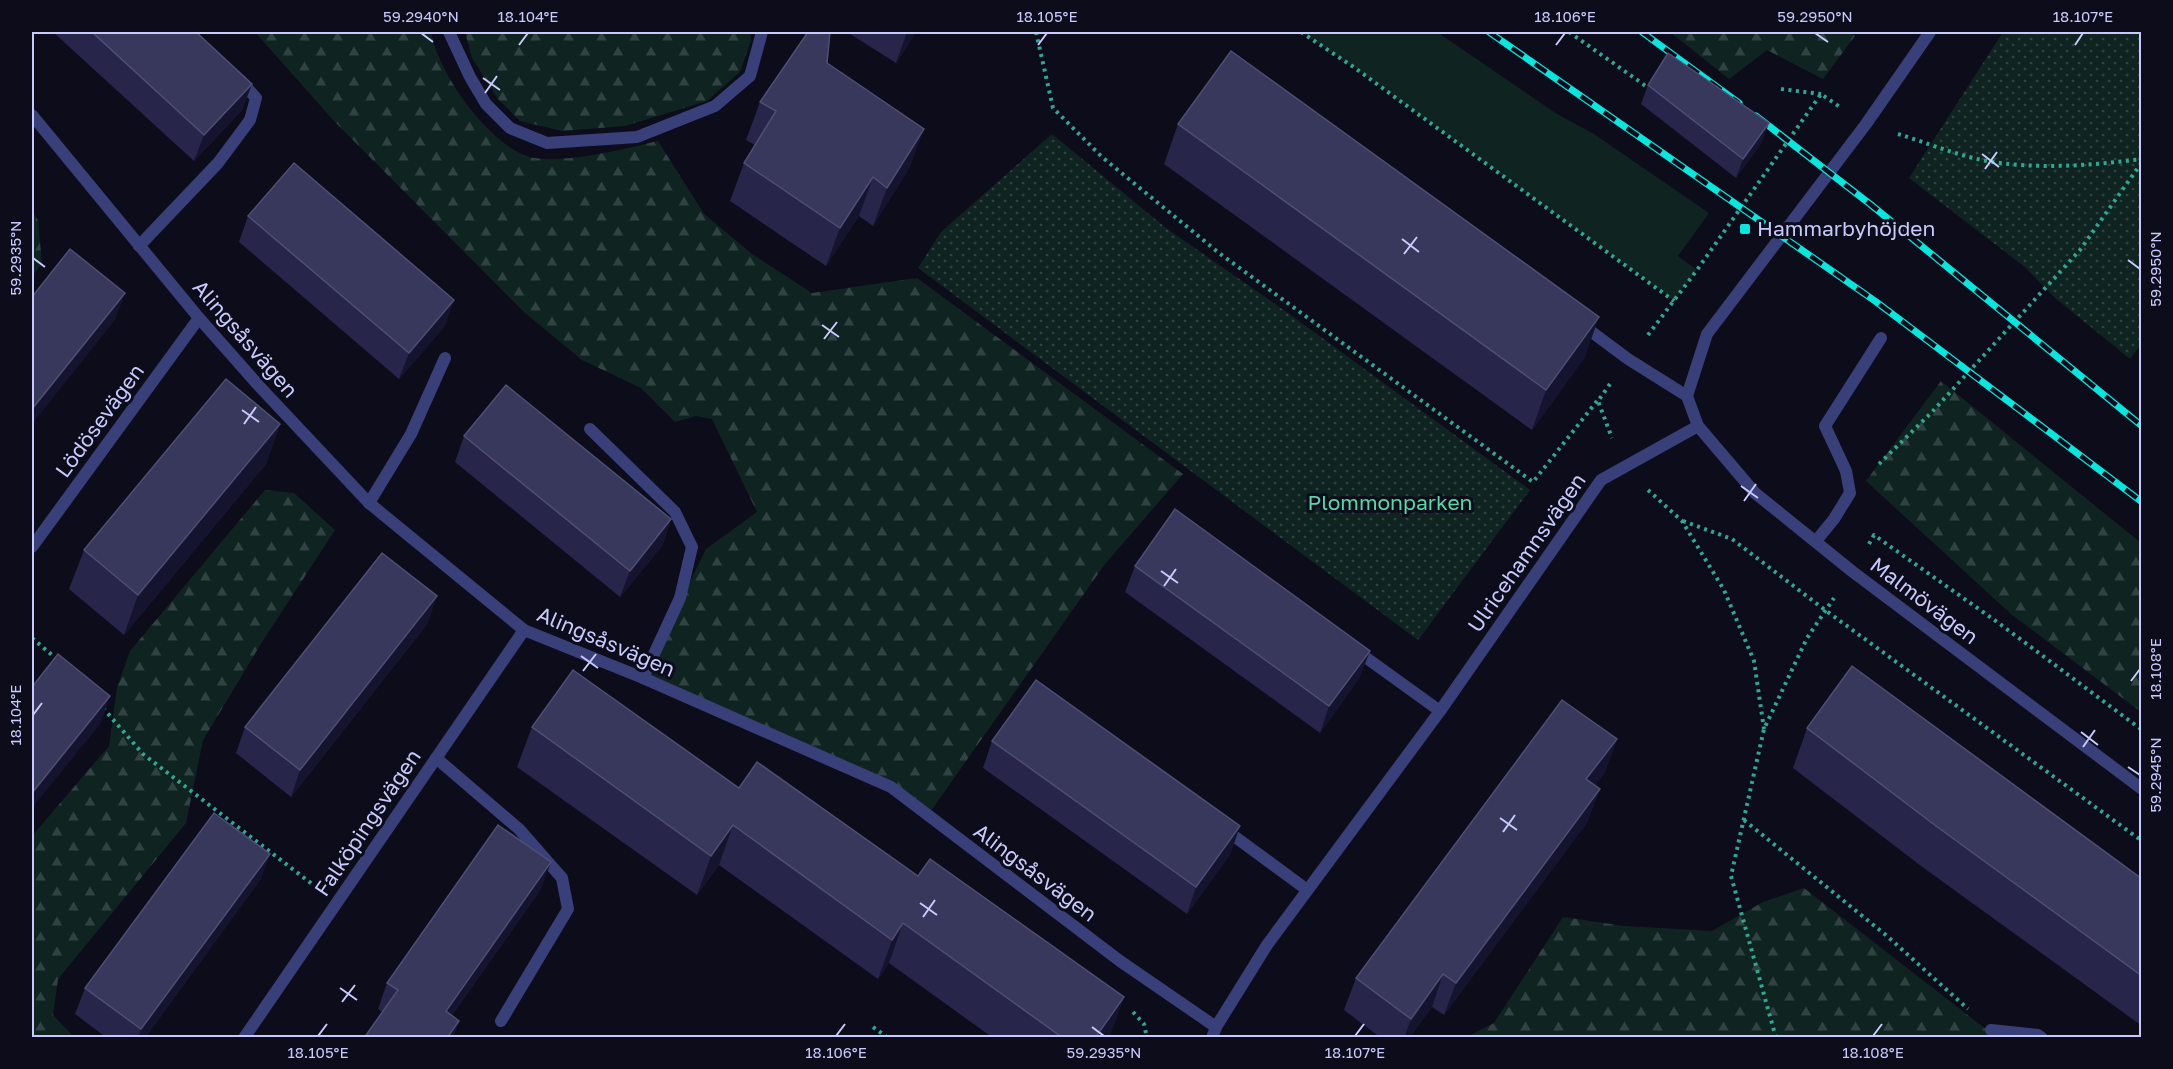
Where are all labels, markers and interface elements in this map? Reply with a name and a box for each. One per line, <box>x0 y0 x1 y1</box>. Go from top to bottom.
text: 59.2940°N <box>383 7 459 25</box>
text: 18.104°E <box>498 7 558 25</box>
text: 18.105°E <box>1016 7 1078 25</box>
text: 18.106°E <box>1534 7 1596 25</box>
text: 59.2950°N <box>1777 7 1853 25</box>
text: 18.107°E <box>2053 7 2113 25</box>
place label: Hammarbyhöjden <box>1757 215 1935 241</box>
text: 59.2935°N <box>6 221 24 295</box>
marker: Hammarbyhöjden <box>1738 222 1752 236</box>
text: 59.2950°N <box>2146 231 2164 307</box>
street label: Alingsåsvägen <box>188 274 304 402</box>
street label: Lödösevägen <box>49 359 149 482</box>
street label: Ulricehamnsvägen <box>1462 468 1591 637</box>
park label: Plommonparken <box>1307 489 1473 515</box>
street label: Malmövägen <box>1865 551 1984 649</box>
street label: Alingsåsvägen <box>534 600 679 682</box>
text: 18.108°E <box>2146 638 2164 700</box>
text: 18.104°E <box>6 685 24 745</box>
text: 59.2945°N <box>2146 737 2164 813</box>
street label: Falköpingsvägen <box>308 744 426 901</box>
street label: Alingsåsvägen <box>969 818 1102 927</box>
text: 18.105°E <box>287 1043 349 1061</box>
text: 18.106°E <box>805 1043 867 1061</box>
text: 59.2935°N <box>1067 1043 1141 1061</box>
text: 18.107°E <box>1325 1043 1385 1061</box>
text: 18.108°E <box>1842 1043 1904 1061</box>

